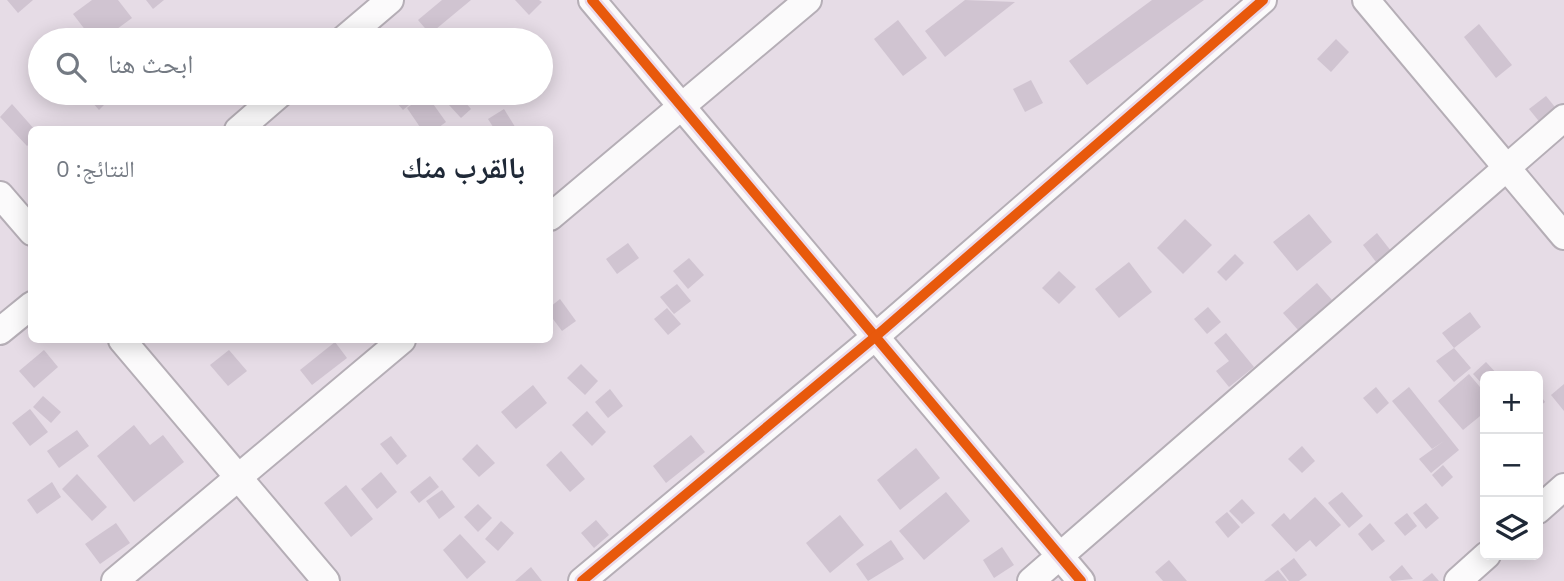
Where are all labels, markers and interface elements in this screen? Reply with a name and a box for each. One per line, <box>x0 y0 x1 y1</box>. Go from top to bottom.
search box <box>28 28 553 105</box>
text: ابحث هنا <box>108 46 193 80</box>
icon: search <box>52 48 90 86</box>
text: بالقرب منك <box>401 147 525 186</box>
text: النتائج: 0 <box>56 153 135 183</box>
map controls <box>1480 371 1543 560</box>
button: + <box>1480 371 1543 434</box>
button: − <box>1480 434 1543 497</box>
button: layers <box>1480 497 1543 560</box>

